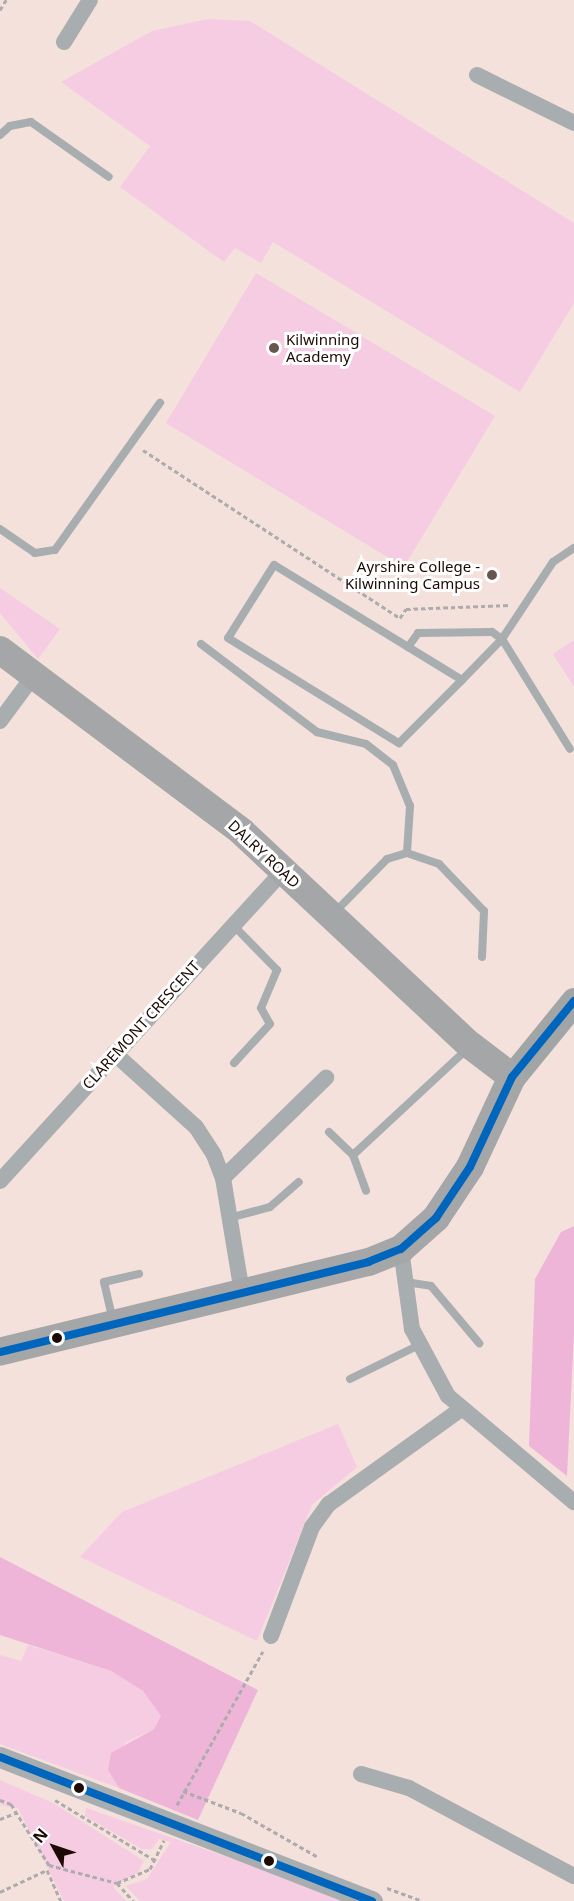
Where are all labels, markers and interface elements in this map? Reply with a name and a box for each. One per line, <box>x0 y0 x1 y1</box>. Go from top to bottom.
place label: Kilwinning Academy <box>286 330 360 365</box>
marker: Kilwinning Academy <box>267 341 281 355</box>
place label: Ayrshire College - Kilwinning Campus <box>345 557 480 592</box>
marker: Ayrshire College - Kilwinning Campus <box>485 568 499 582</box>
street label: DALRY ROAD <box>225 816 303 892</box>
street label: CLAREMONT CRESCENT <box>79 957 203 1093</box>
unlabelled marker <box>51 1332 63 1344</box>
unlabelled marker <box>73 1782 85 1794</box>
north arrow <box>24 1817 84 1877</box>
text: N <box>28 1823 53 1847</box>
unlabelled marker <box>263 1855 275 1867</box>

